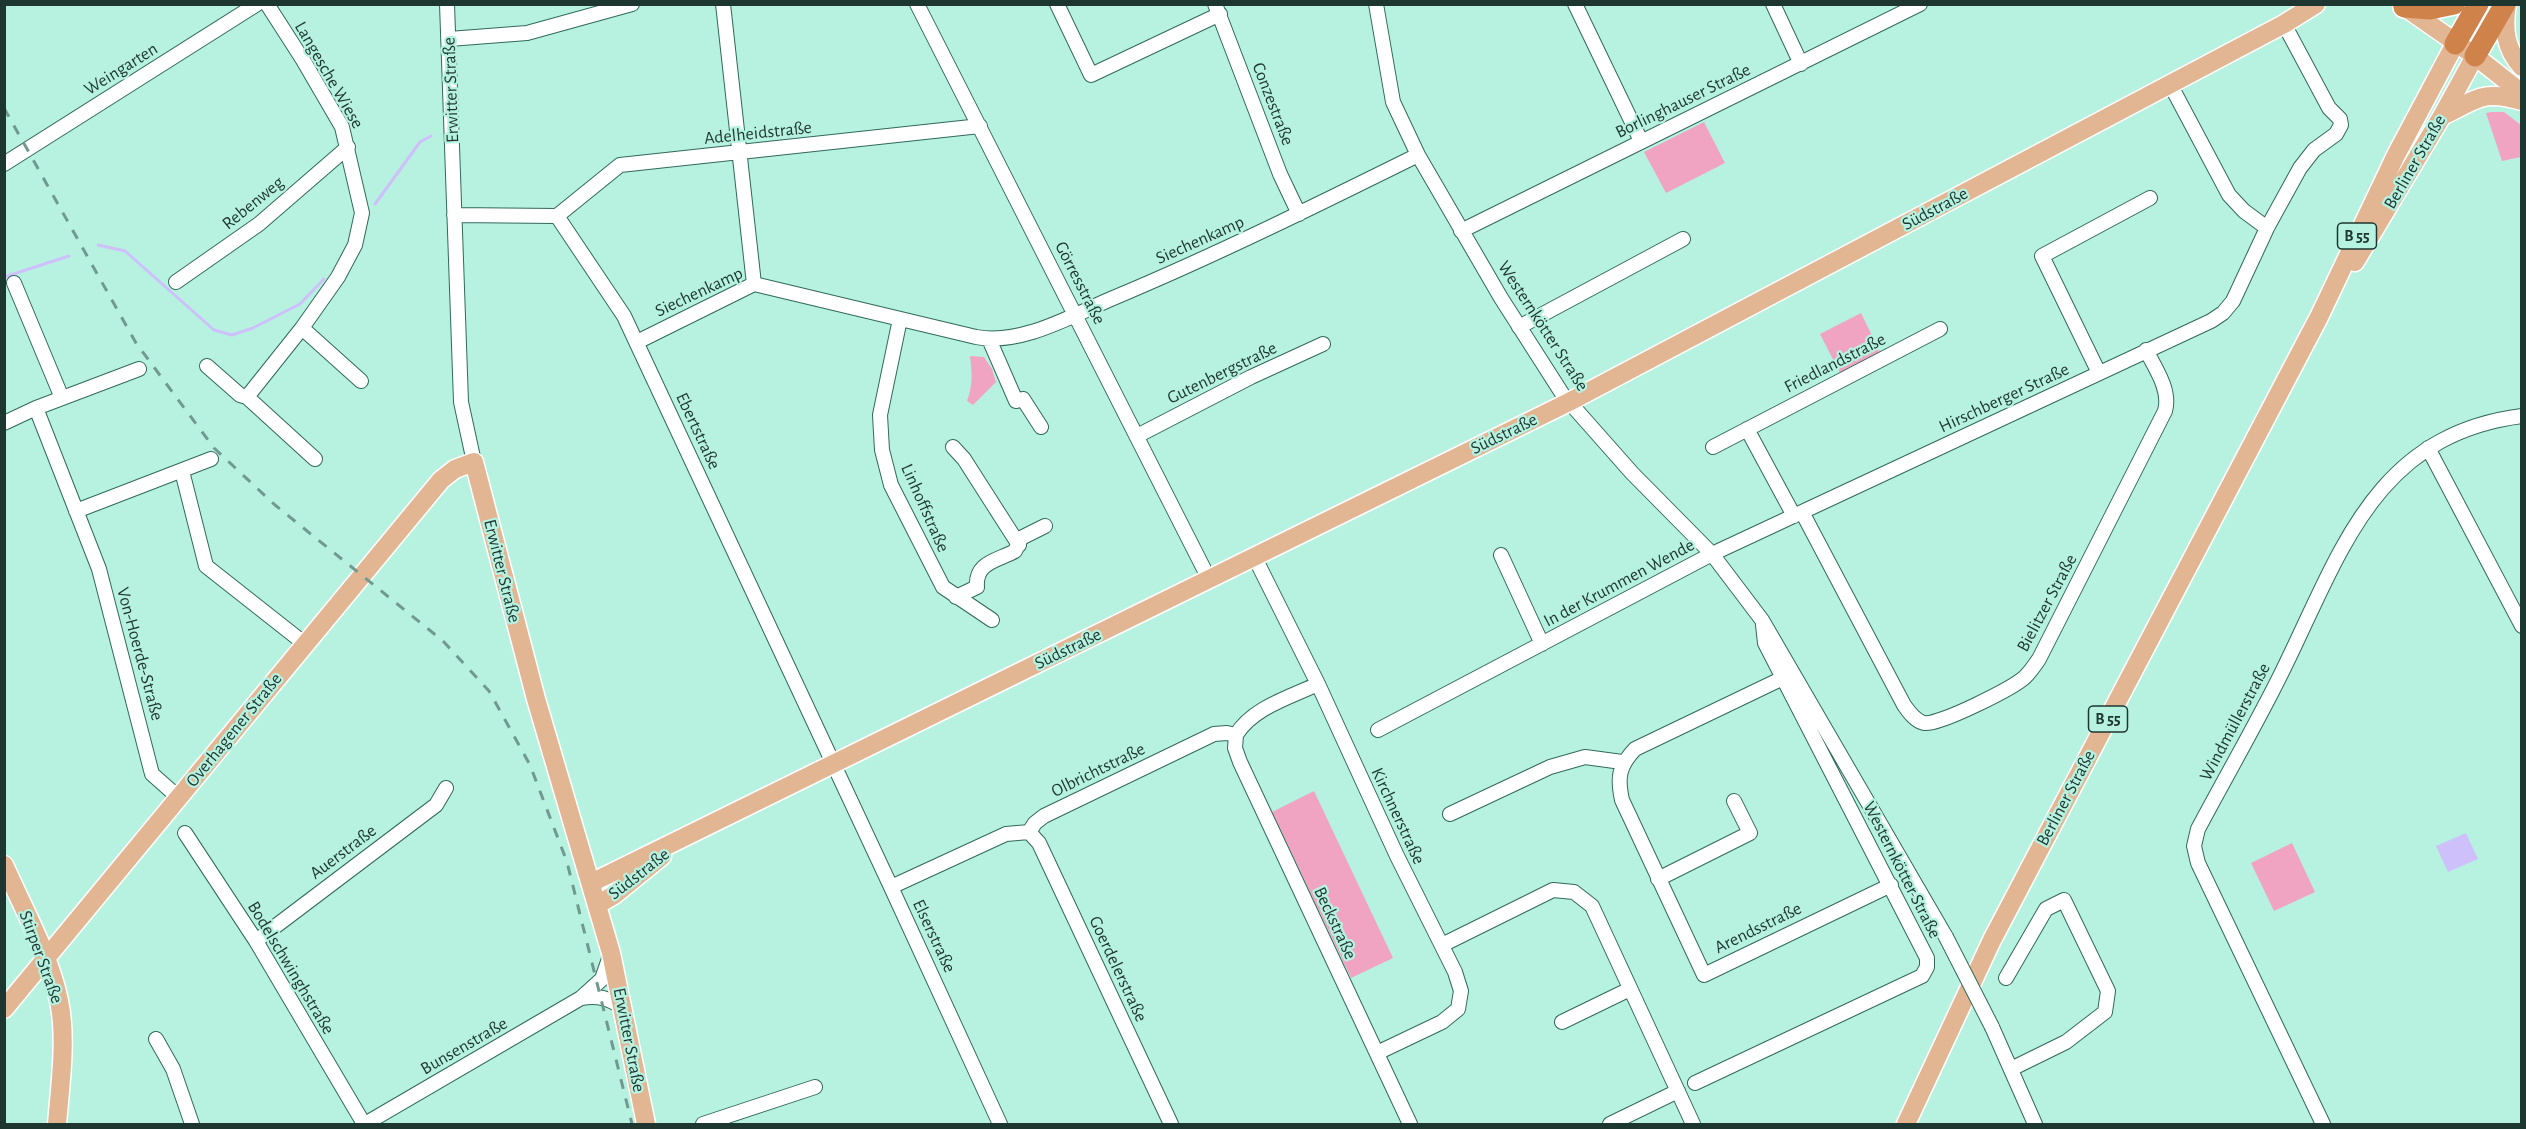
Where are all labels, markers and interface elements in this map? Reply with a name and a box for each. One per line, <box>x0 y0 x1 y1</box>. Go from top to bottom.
street label: Langesche Wiese <box>290 18 368 132</box>
street label: Erwitter Straße <box>438 37 464 143</box>
street label: Weingarten <box>80 38 162 100</box>
street label: Borlinghauser Straße <box>1612 59 1754 143</box>
street label: Conzestraße <box>1247 60 1299 148</box>
street label: Berliner Straße <box>2379 111 2451 213</box>
street label: Adelheidstraße <box>703 117 813 149</box>
street label: Rebenweg <box>218 172 288 234</box>
street label: Südstraße <box>1898 183 1972 235</box>
street label: Siechenkamp <box>1152 211 1248 269</box>
road number: B 55 <box>2338 223 2376 249</box>
street label: Görresstraße <box>1050 238 1110 328</box>
street label: Westernkötter Straße <box>1493 257 1593 395</box>
street label: Siechenkamp <box>652 262 746 322</box>
street label: Friedlandstraße <box>1781 328 1889 398</box>
street label: Gutenbergstraße <box>1164 337 1280 409</box>
street label: Hirschberger Straße <box>1935 358 2073 438</box>
street label: Ebertstraße <box>671 389 725 473</box>
street label: Südstraße <box>1467 409 1541 459</box>
street label: Linhoffstraße <box>896 460 954 556</box>
street label: Erwitter Straße <box>479 517 525 625</box>
street label: In der Krummen Wende <box>1540 534 1698 632</box>
street label: Bielitzer Straße <box>2012 550 2082 656</box>
street label: Von-Hoerde-Straße <box>112 585 168 723</box>
street label: Südstraße <box>1031 624 1105 674</box>
street label: Windmüllerstraße <box>2195 659 2275 785</box>
street label: Overhagener Straße <box>181 669 287 791</box>
road number: B 55 <box>2088 706 2128 732</box>
street label: Olbrichtstraße <box>1048 738 1148 802</box>
street label: Berliner Straße <box>2032 746 2100 850</box>
street label: Kirchnerstraße <box>1366 764 1430 868</box>
street label: Westernkötter Straße <box>1858 798 1946 942</box>
street label: Auerstraße <box>305 820 381 884</box>
street label: Südstraße <box>604 843 674 905</box>
street label: Beckstraße <box>1309 883 1361 963</box>
street label: Elserstraße <box>908 896 960 976</box>
street label: Bodelschwinghstraße <box>243 897 339 1039</box>
street label: Arendsstraße <box>1711 898 1805 958</box>
street label: Stirper Straße <box>14 908 68 1006</box>
street label: Goerdelerstraße <box>1084 913 1152 1025</box>
street label: Erwitter Straße <box>608 986 650 1094</box>
street label: Bunsenstraße <box>417 1012 511 1080</box>

